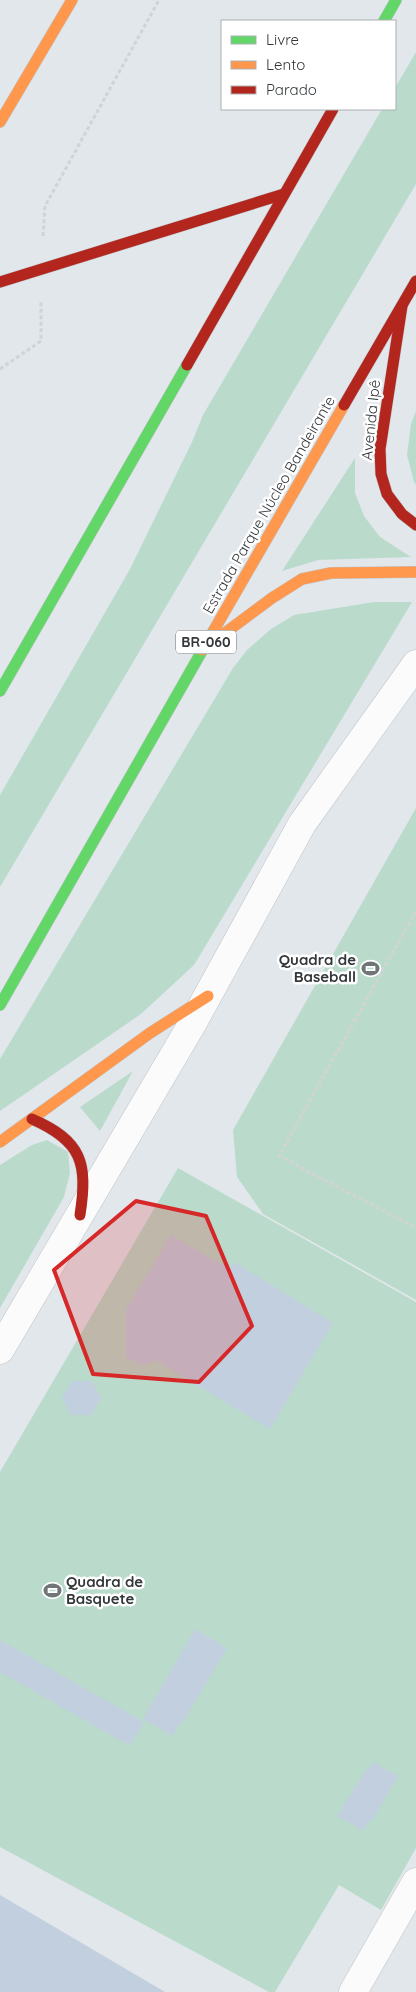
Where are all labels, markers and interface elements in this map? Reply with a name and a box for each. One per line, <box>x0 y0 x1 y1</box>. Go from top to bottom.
legend <box>221 20 396 110</box>
text: Livre <box>266 30 299 49</box>
text: Lento <box>266 55 305 74</box>
text: Parado <box>266 80 317 99</box>
street label: Avenida Ipê <box>357 379 384 461</box>
street label: Estrada Parque Núcleo Bandeirante <box>198 392 339 617</box>
road number: BR-060 <box>176 630 236 654</box>
place label: Quadra de Baseball <box>279 950 356 986</box>
sports icon: Quadra de Baseball <box>360 959 380 979</box>
place label: Quadra de Basquete <box>66 1572 143 1608</box>
sports icon: Quadra de Basquete <box>42 1581 62 1601</box>

